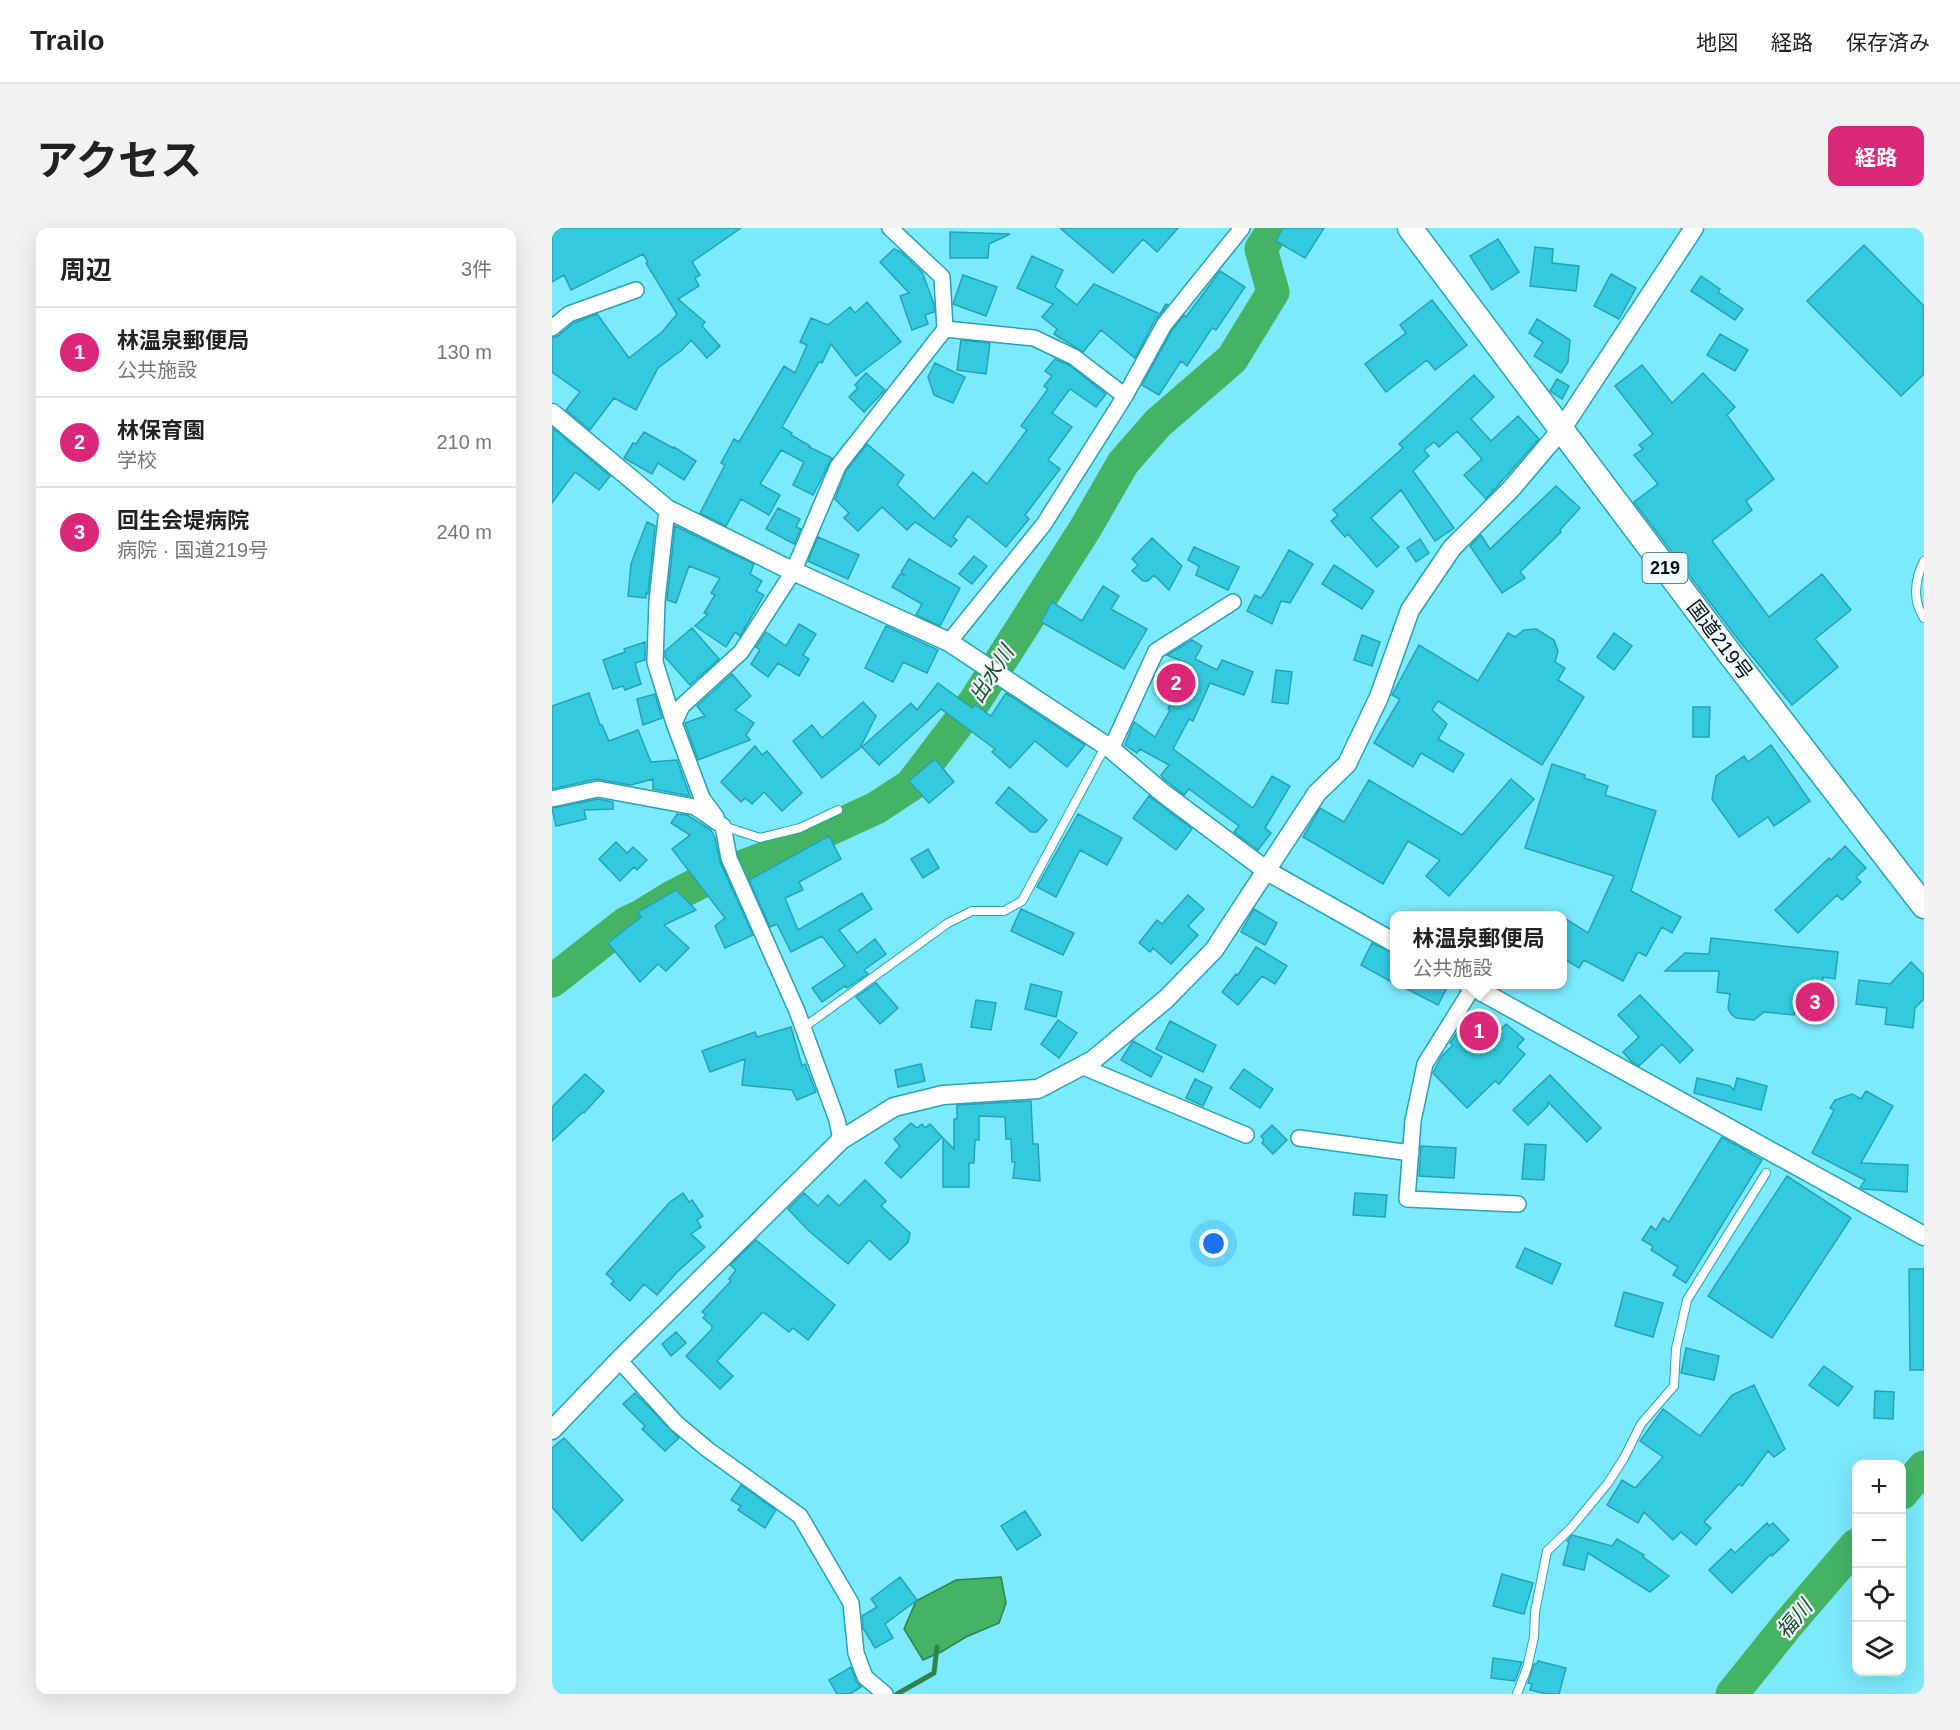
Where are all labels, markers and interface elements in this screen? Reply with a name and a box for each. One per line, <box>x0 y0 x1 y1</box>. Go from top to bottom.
text: Trailo <box>30 25 105 56</box>
text: 地図 <box>1696 31 1738 54</box>
text: 経路 <box>1771 31 1813 54</box>
text: 保存済み <box>1846 31 1930 54</box>
button: 経路 <box>1828 126 1924 186</box>
text: アクセス <box>36 137 202 184</box>
text: 周辺 <box>60 255 112 285</box>
text: 3件 <box>461 258 492 280</box>
text: 林温泉郵便局 <box>117 328 249 353</box>
text: 1 <box>74 341 85 363</box>
text: 130 m <box>436 341 492 363</box>
text: 公共施設 <box>117 359 197 381</box>
text: 林保育園 <box>117 418 205 443</box>
text: 2 <box>74 431 85 453</box>
text: 210 m <box>436 431 492 453</box>
text: 学校 <box>117 449 157 471</box>
text: 回生会堤病院 <box>117 508 249 533</box>
text: 3 <box>74 521 85 543</box>
text: 240 m <box>436 521 492 543</box>
text: 病院 · 国道219号 <box>117 539 268 561</box>
road number: 219 <box>1642 553 1688 583</box>
street label: 国道219号 <box>1683 596 1757 684</box>
water label: 出水川 <box>964 640 1019 707</box>
pin: 2 <box>1156 660 1196 706</box>
popup <box>1390 911 1567 989</box>
text: 林温泉郵便局 <box>1412 926 1545 951</box>
text: 公共施設 <box>1412 957 1492 979</box>
pin: 3 <box>1796 980 1834 1024</box>
pin: 1 <box>1460 1008 1498 1054</box>
your location <box>1199 1229 1228 1258</box>
map controls <box>1852 1460 1906 1676</box>
button: + <box>1852 1460 1906 1514</box>
button: − <box>1852 1514 1906 1568</box>
button: locate <box>1852 1568 1906 1622</box>
water label: 福川 <box>1772 1594 1818 1642</box>
button: layers <box>1852 1622 1906 1676</box>

